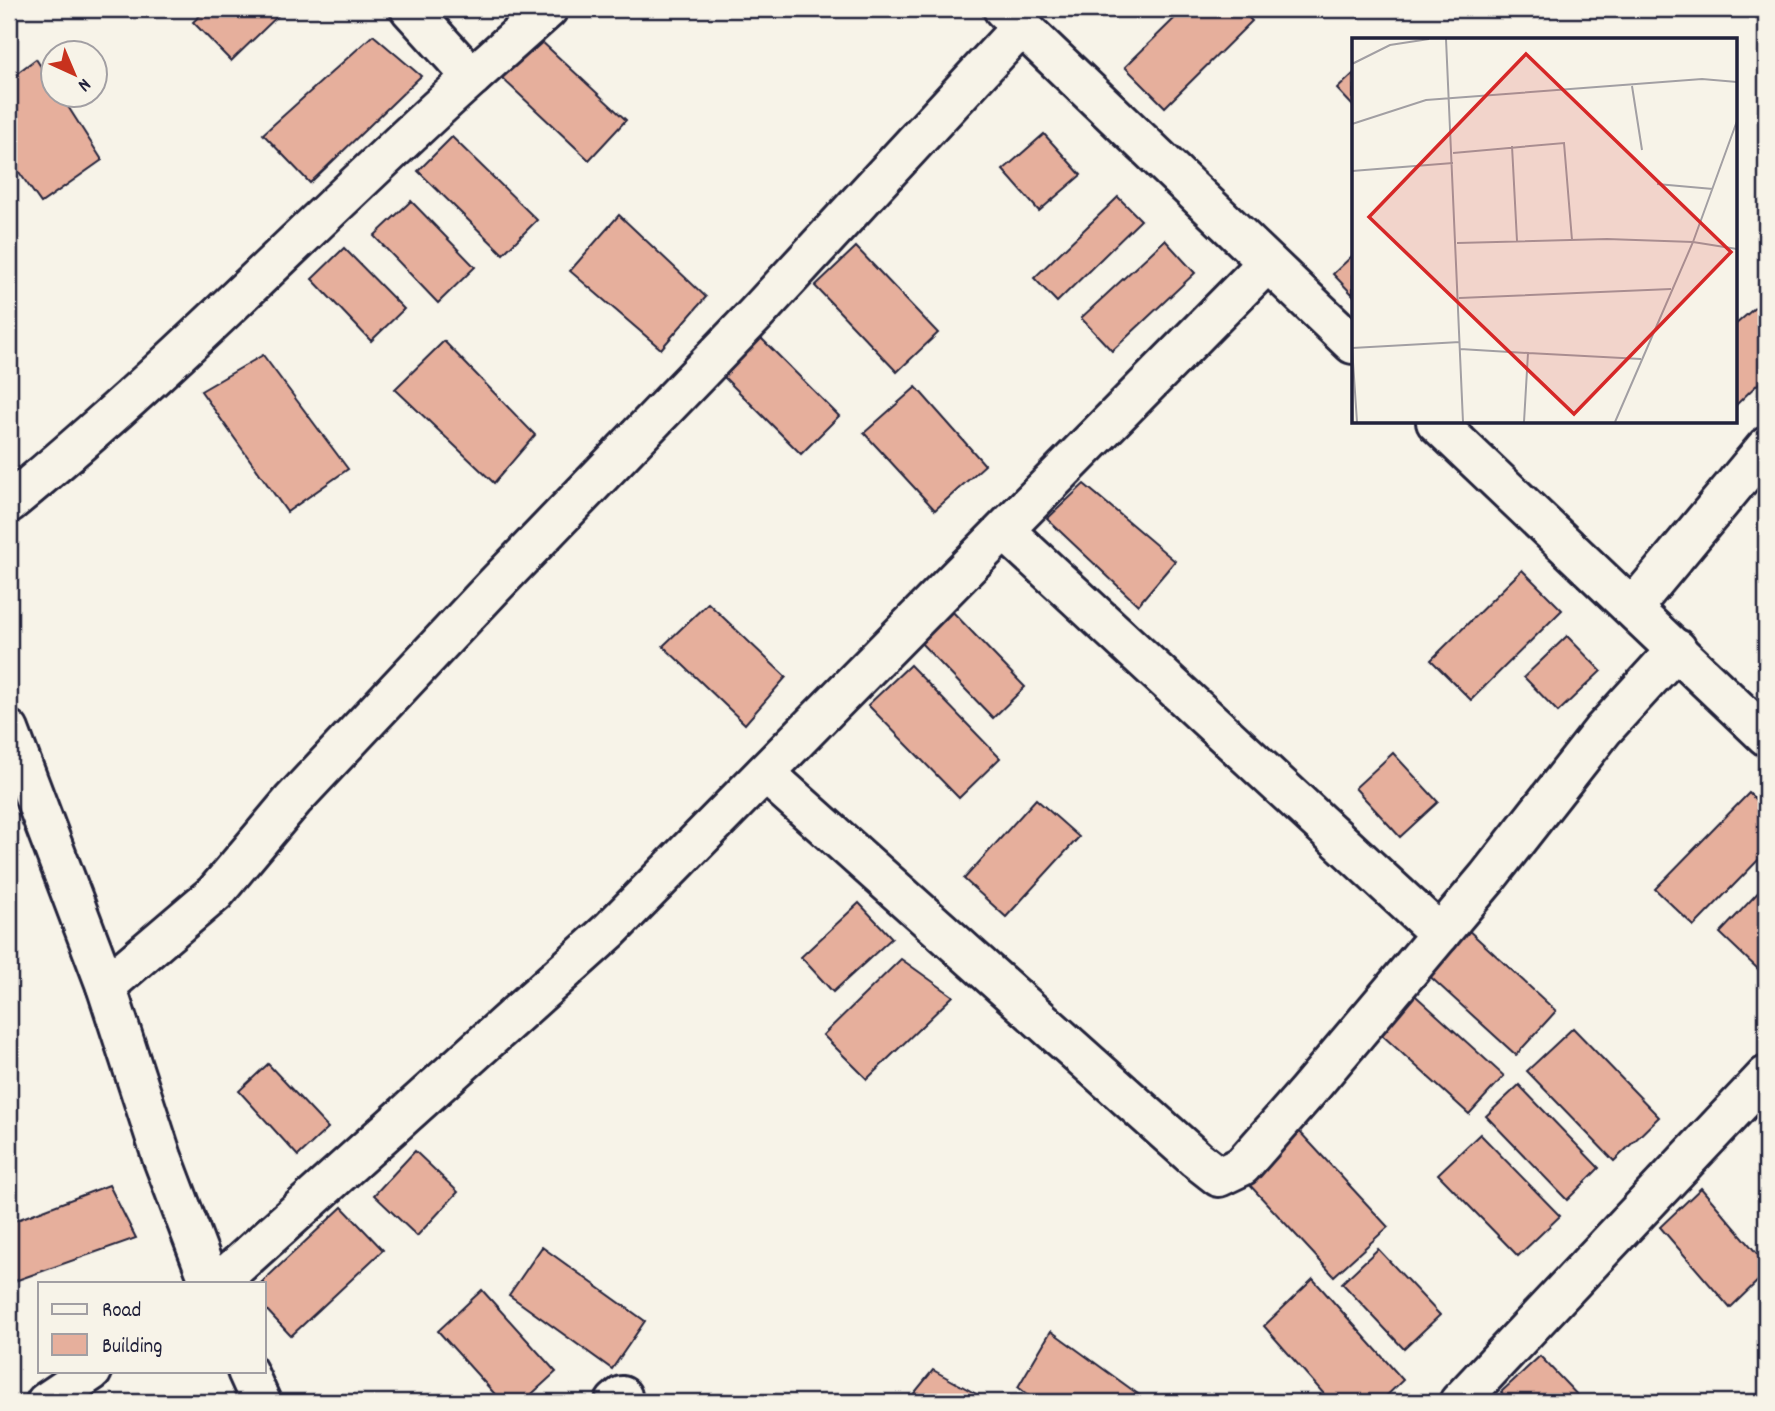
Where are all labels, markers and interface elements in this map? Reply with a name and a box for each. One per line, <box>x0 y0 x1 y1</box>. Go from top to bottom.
north arrow <box>38 38 108 108</box>
inset map <box>1352 38 1736 424</box>
text: N <box>71 71 96 97</box>
legend <box>38 1282 266 1372</box>
text: Road <box>102 1297 141 1327</box>
text: Building <box>102 1333 162 1363</box>

